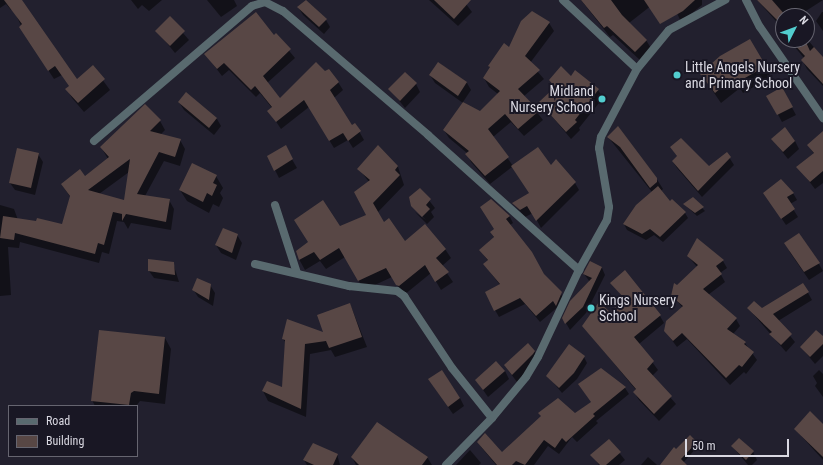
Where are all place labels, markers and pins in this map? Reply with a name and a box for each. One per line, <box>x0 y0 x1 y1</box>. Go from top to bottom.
place label: Little Angels Nursery and Primary School <box>685 59 800 92</box>
marker: Little Angels Nursery and Primary School <box>672 70 682 80</box>
place label: Midland Nursery School <box>510 83 594 116</box>
marker: Midland Nursery School <box>597 94 607 104</box>
place label: Kings Nursery School <box>599 292 676 324</box>
marker: Kings Nursery School <box>586 303 596 313</box>

